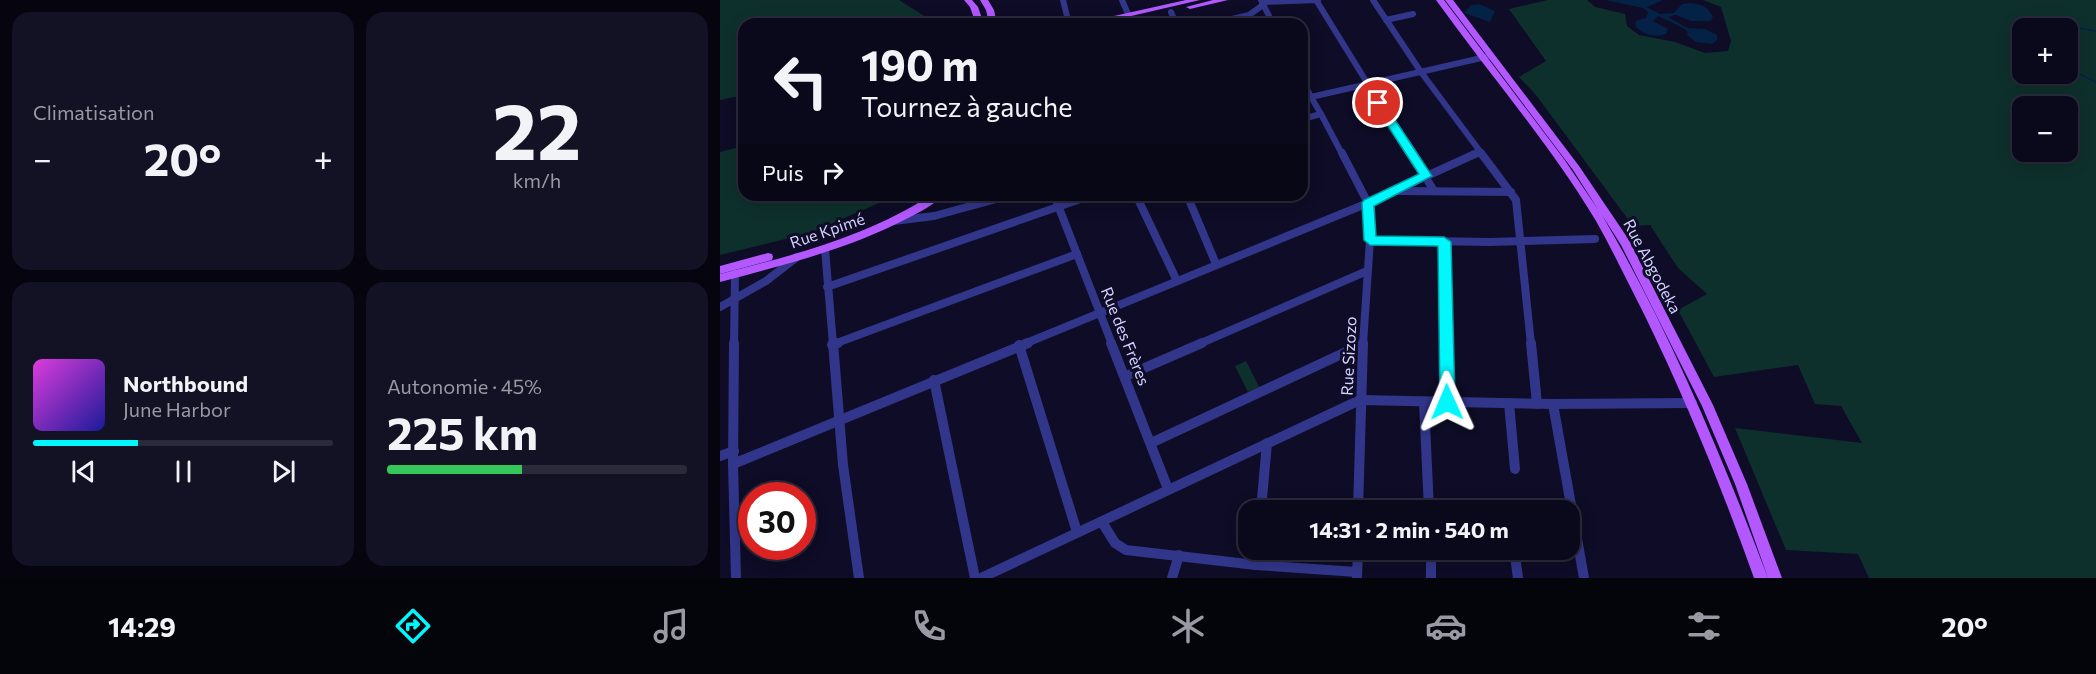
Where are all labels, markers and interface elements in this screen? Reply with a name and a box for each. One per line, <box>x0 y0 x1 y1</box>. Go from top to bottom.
map controls <box>2012 18 2078 162</box>
button: + <box>2012 18 2078 84</box>
text: 190 m <box>861 38 979 90</box>
icon: left <box>762 42 840 120</box>
pin <box>1352 77 1403 128</box>
text: 22 <box>493 81 581 176</box>
icon: arrive <box>1361 86 1394 119</box>
text: Tournez à gauche <box>861 90 1072 123</box>
button: − <box>2012 96 2078 162</box>
text: Climatisation <box>33 100 154 124</box>
text: 20° <box>144 130 222 185</box>
text: − <box>33 137 52 178</box>
text: + <box>314 137 333 178</box>
icon: right <box>816 156 849 189</box>
text: Puis <box>762 159 804 186</box>
text: km/h <box>513 168 561 192</box>
street label: Rue Kpimé <box>787 208 867 252</box>
street label: Rue Abgodeka <box>1620 215 1686 317</box>
street label: Rue des Frères <box>1098 284 1154 388</box>
street label: Rue Sizozo <box>1336 316 1360 396</box>
text: Northbound <box>123 370 248 397</box>
position arrow <box>1415 370 1479 434</box>
text: Autonomie · 45% <box>387 374 542 398</box>
text: June Harbor <box>123 397 231 421</box>
text: 225 km <box>387 404 538 459</box>
icon: previous <box>67 455 100 488</box>
icon: pause <box>167 455 200 488</box>
icon: next <box>267 455 300 488</box>
speed limit sign: 30 <box>738 482 816 560</box>
text: 14:31 · 2 min · 540 m <box>1309 516 1509 543</box>
icon: directions <box>392 605 434 647</box>
icon: music <box>650 605 692 647</box>
icon: phone <box>908 605 950 647</box>
icon: climate <box>1167 605 1209 647</box>
icon: car <box>1425 605 1467 647</box>
icon: filters <box>1683 605 1725 647</box>
text: 14:29 <box>108 610 176 643</box>
text: 20° <box>1941 610 1988 643</box>

